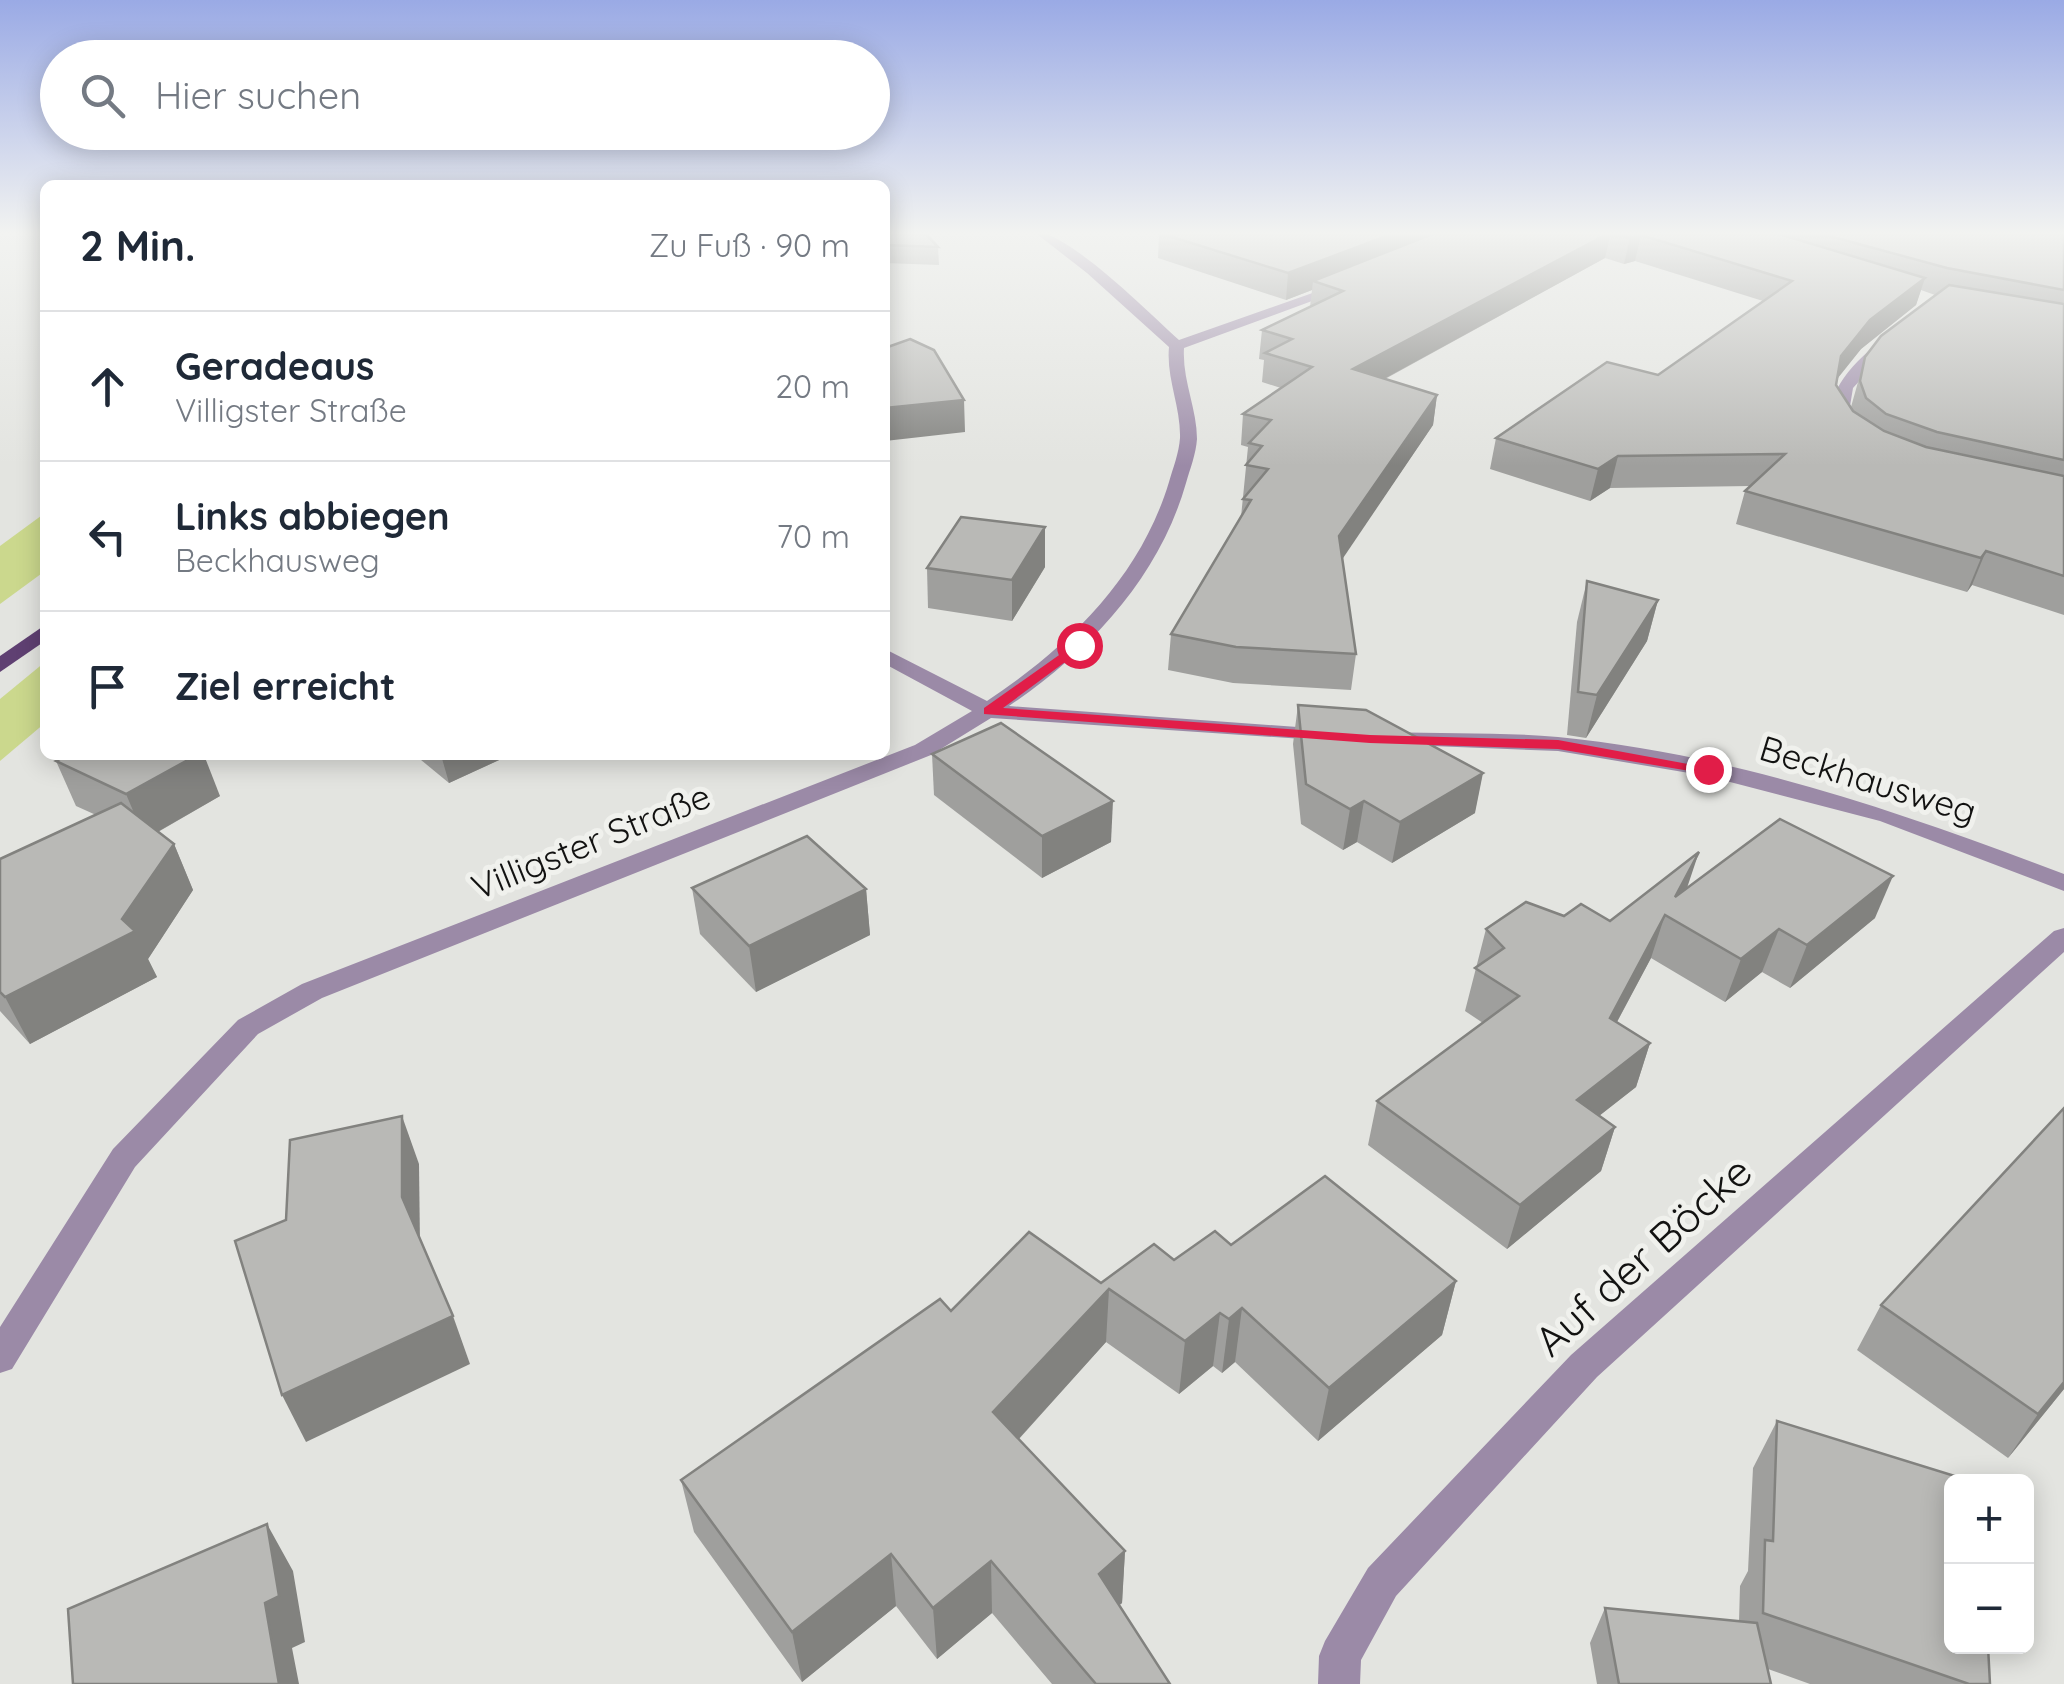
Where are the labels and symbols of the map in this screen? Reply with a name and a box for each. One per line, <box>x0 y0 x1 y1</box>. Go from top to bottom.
route start <box>1057 623 1103 669</box>
street label: Beckhausweg <box>1755 725 1982 833</box>
route end <box>1686 747 1732 793</box>
street label: Villigster Straße <box>465 773 716 909</box>
street label: Auf der Böcke <box>1523 1144 1762 1367</box>

